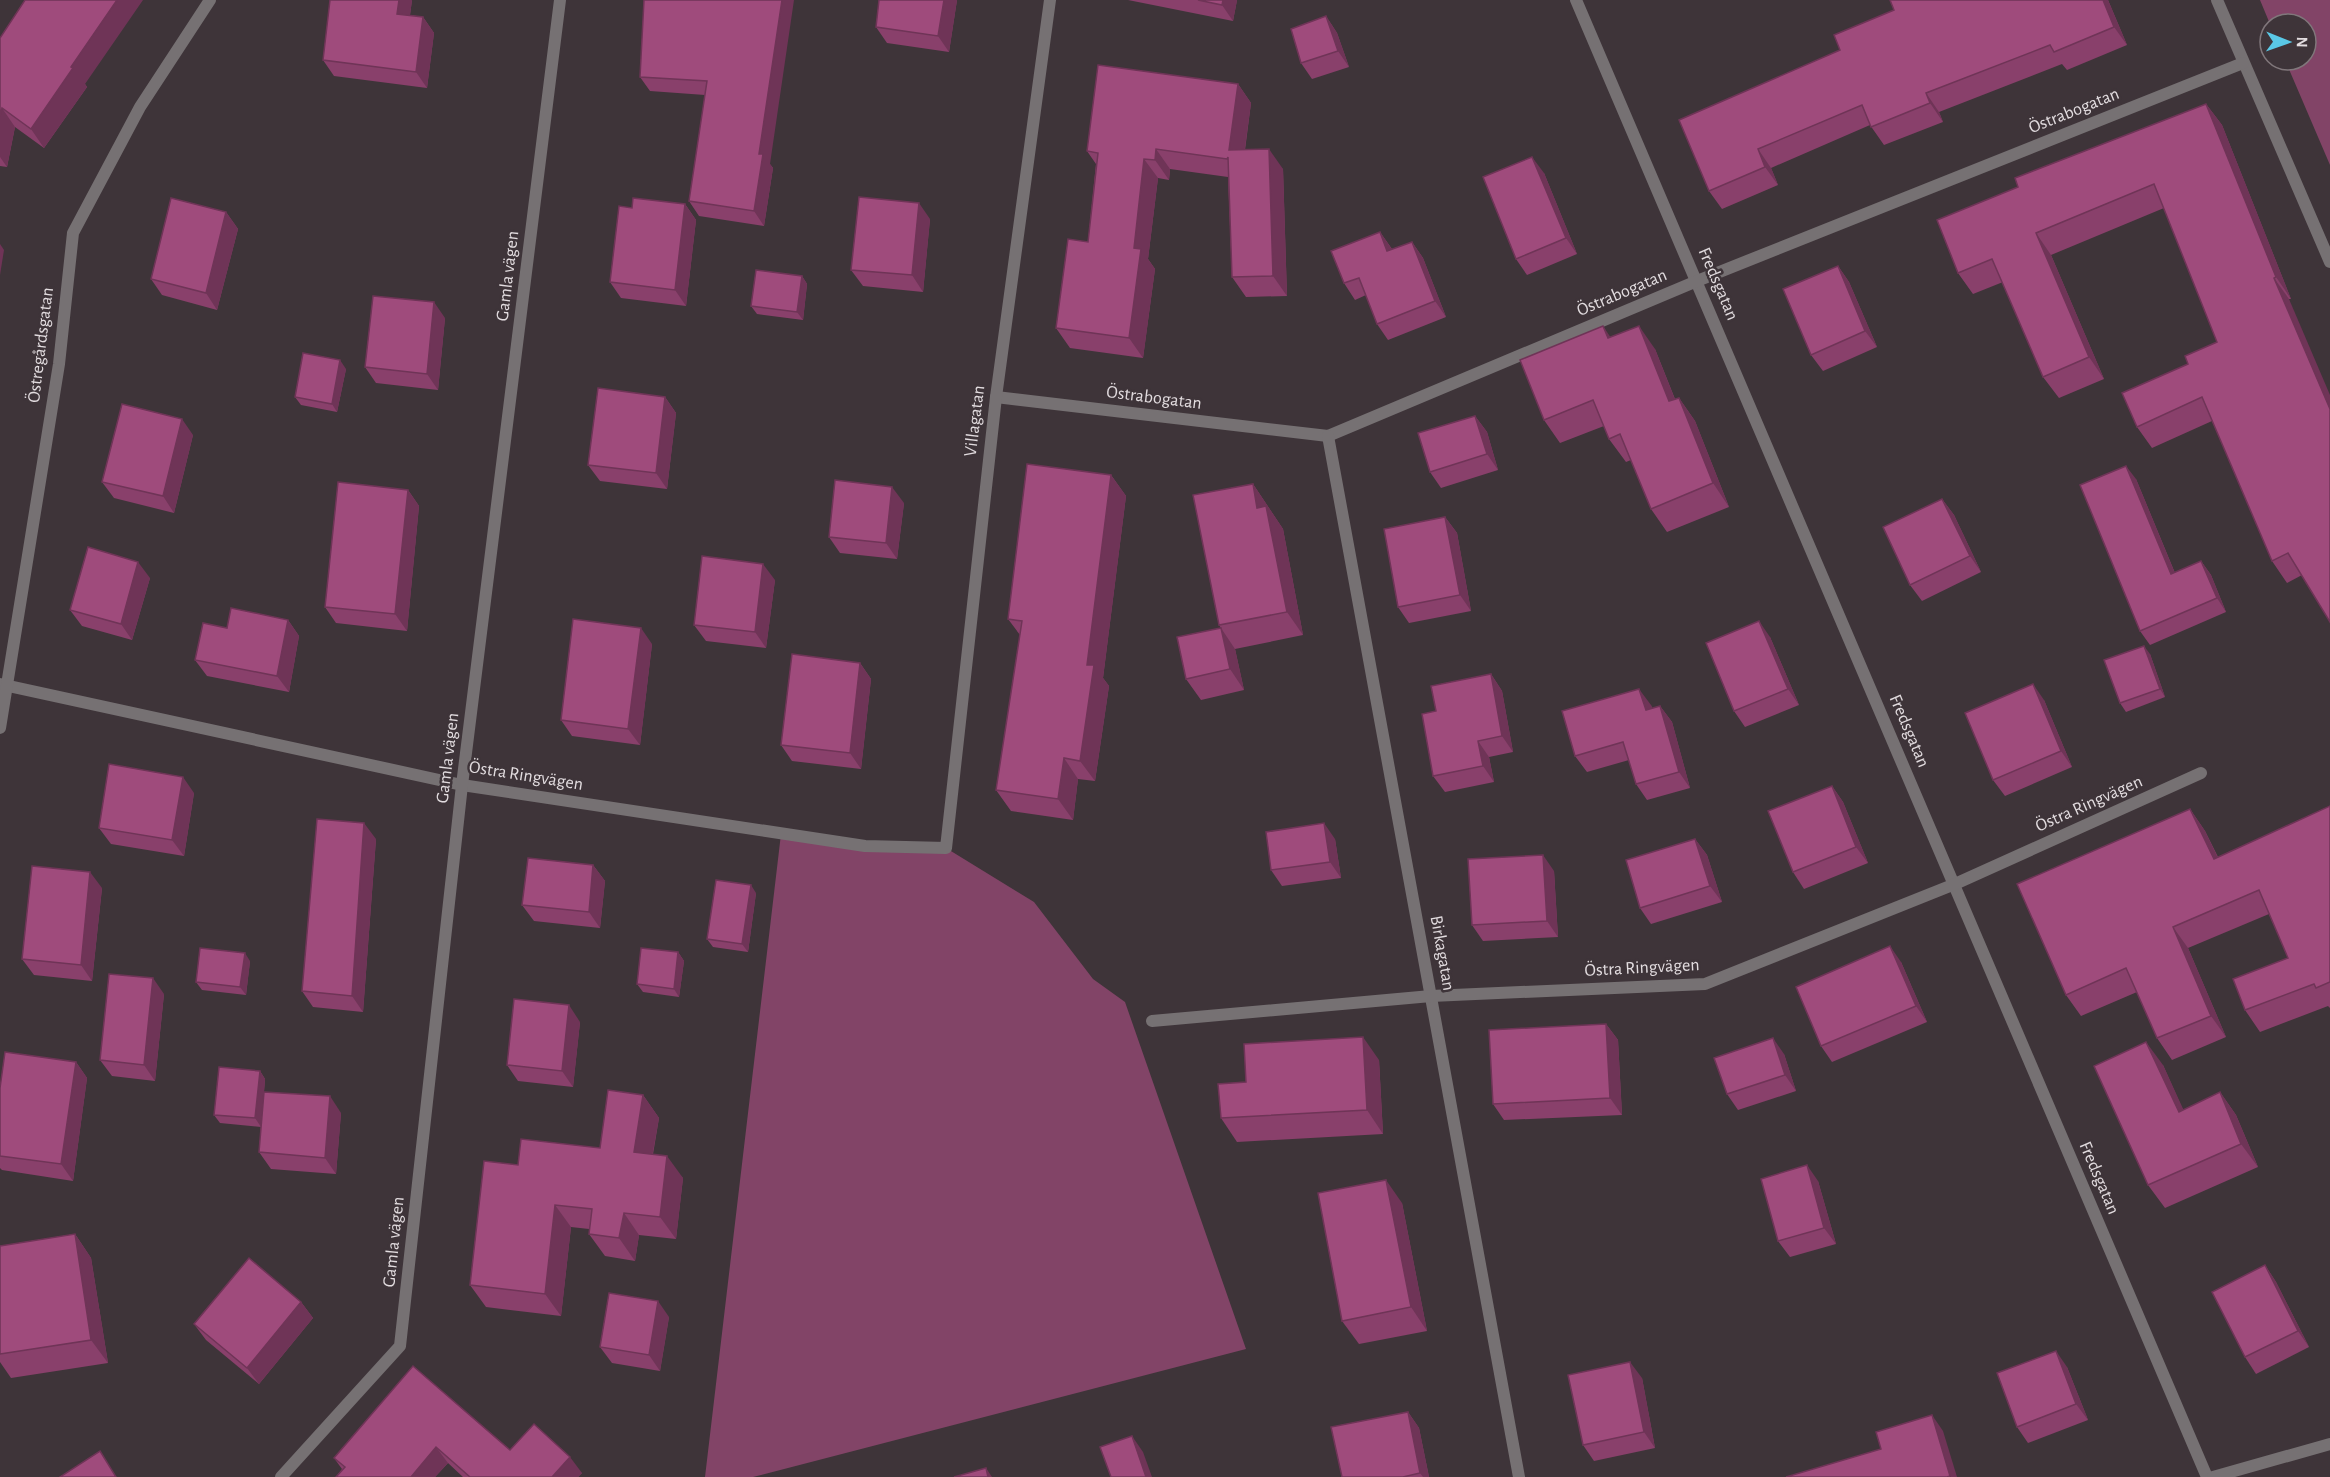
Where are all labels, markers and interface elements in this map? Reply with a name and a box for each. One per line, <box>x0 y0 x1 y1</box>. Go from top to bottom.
north arrow <box>2258 12 2318 72</box>
text: N <box>2294 37 2310 48</box>
street label: Östrabogatan <box>2025 83 2122 137</box>
street label: Gamla vägen <box>494 230 522 322</box>
street label: Fredsgatan <box>1695 245 1741 323</box>
street label: Östrabogatan <box>1574 264 1670 320</box>
street label: Östregårdsgatan <box>23 286 57 404</box>
street label: Östrabogatan <box>1105 381 1203 413</box>
street label: Villagatan <box>962 384 988 458</box>
street label: Fredsgatan <box>1886 692 1932 770</box>
street label: Gamla vägen <box>434 712 462 804</box>
street label: Östra Ringvägen <box>468 756 585 794</box>
street label: Östra Ringvägen <box>2032 771 2145 836</box>
street label: Birkagatan <box>1427 914 1457 992</box>
street label: Östra Ringvägen <box>1584 954 1700 980</box>
street label: Fredsgatan <box>2076 1139 2122 1217</box>
street label: Gamla vägen <box>380 1196 408 1288</box>

